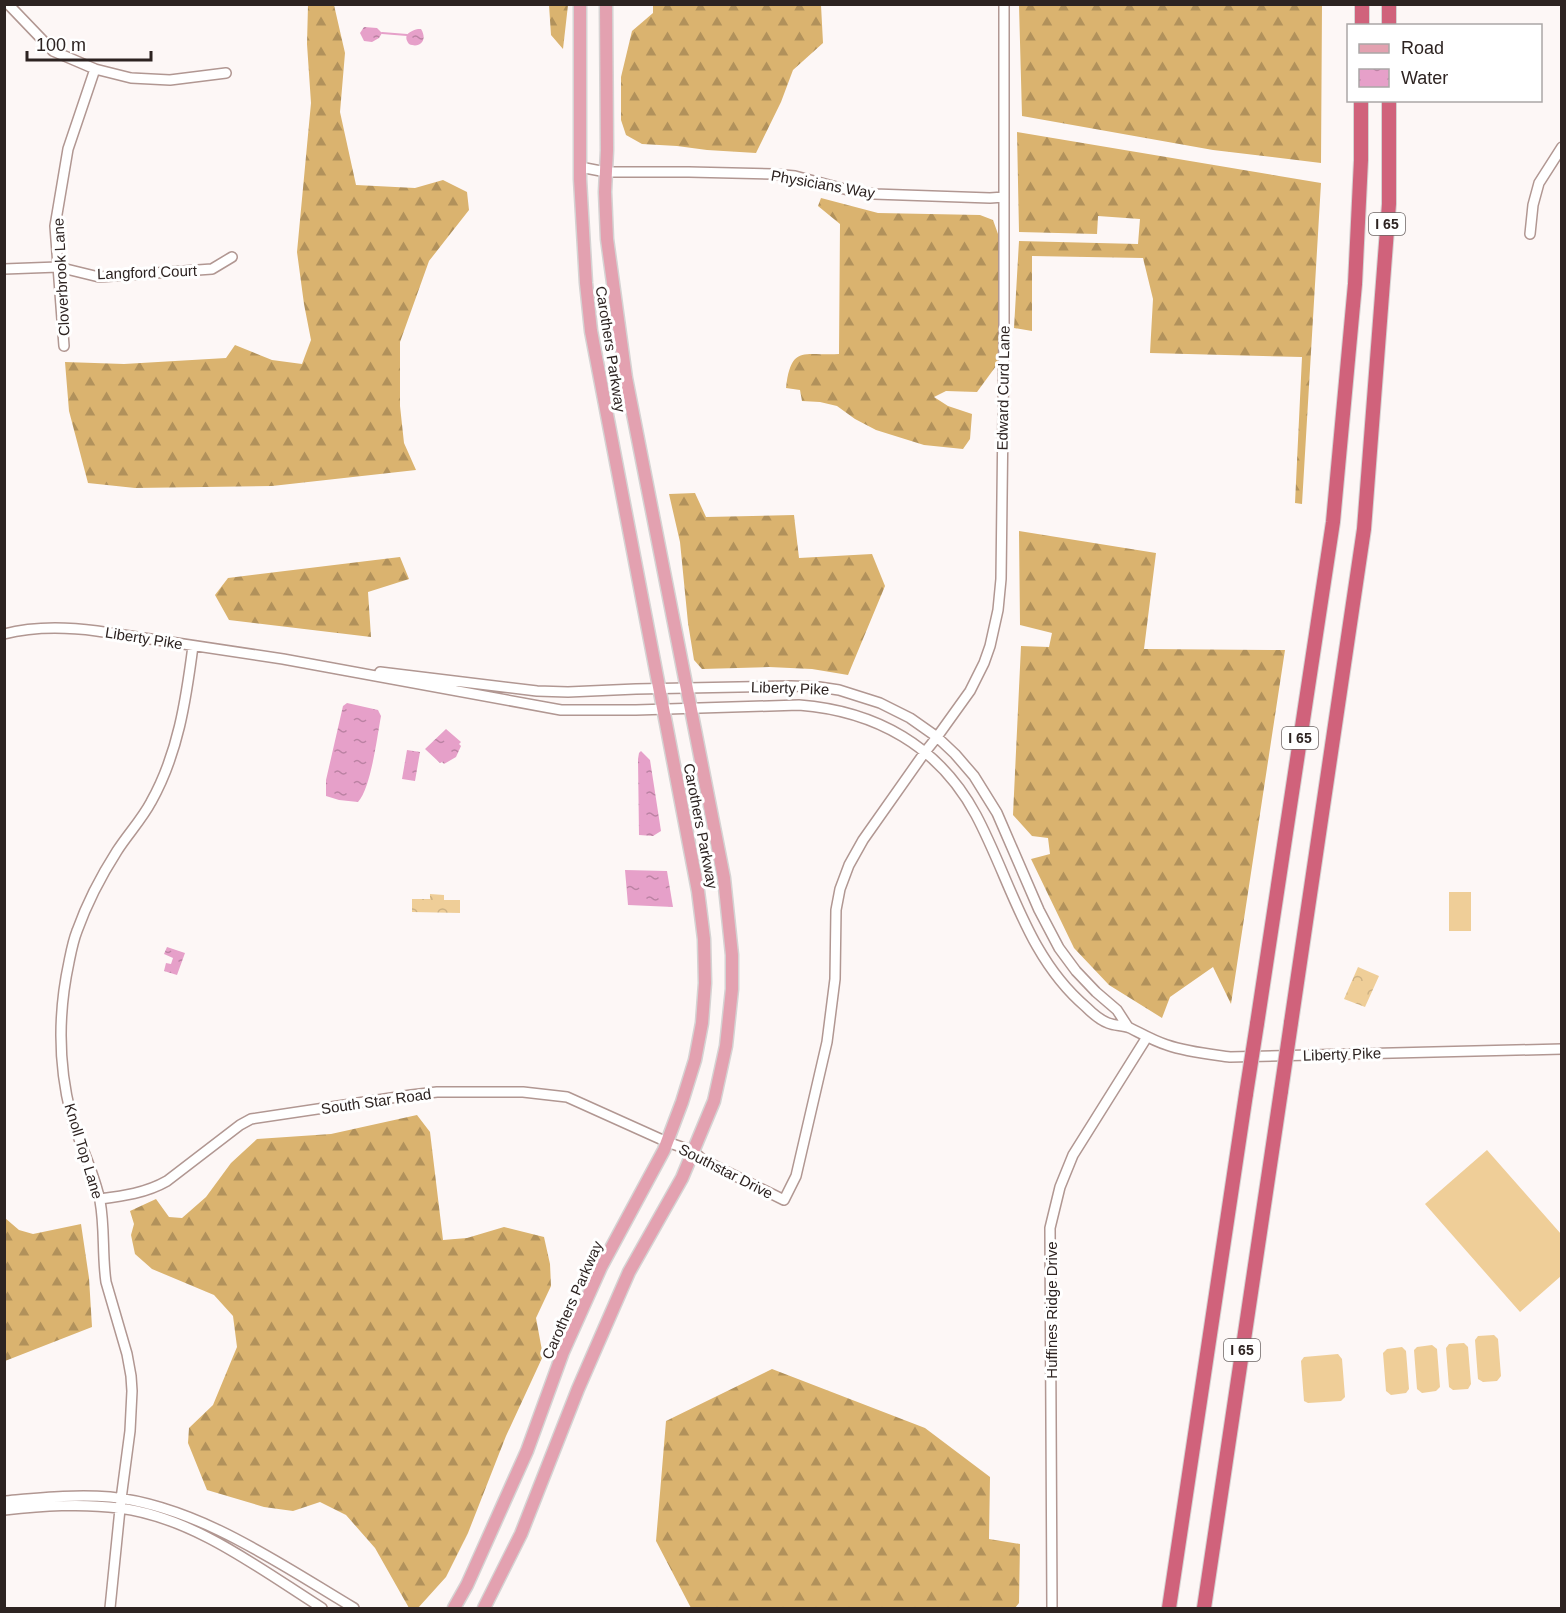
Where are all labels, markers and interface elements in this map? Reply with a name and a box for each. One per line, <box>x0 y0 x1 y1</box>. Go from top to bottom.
scale bar <box>27 24 152 62</box>
legend <box>1347 24 1542 102</box>
text: 100 m <box>36 35 86 55</box>
text: Road <box>1401 38 1444 58</box>
text: Water <box>1401 68 1448 88</box>
street label: Physicians Way <box>770 166 877 202</box>
road number: I 65 <box>1369 213 1405 235</box>
street label: Cloverbrook Lane <box>49 217 73 337</box>
street label: Langford Court <box>97 262 198 282</box>
street label: Carothers Parkway <box>593 285 629 414</box>
street label: Edward Curd Lane <box>993 325 1013 451</box>
street label: Liberty Pike <box>104 623 184 653</box>
street label: Liberty Pike <box>751 678 829 698</box>
road number: I 65 <box>1282 727 1318 749</box>
street label: Carothers Parkway <box>680 762 722 891</box>
street label: Liberty Pike <box>1303 1044 1381 1064</box>
street label: South Star Road <box>320 1085 432 1117</box>
street label: Knoll Top Lane <box>61 1101 107 1201</box>
street label: Southstar Drive <box>676 1140 776 1202</box>
street label: Carothers Parkway <box>538 1238 606 1362</box>
street label: Huffines Ridge Drive <box>1043 1241 1060 1379</box>
road number: I 65 <box>1224 1339 1260 1361</box>

